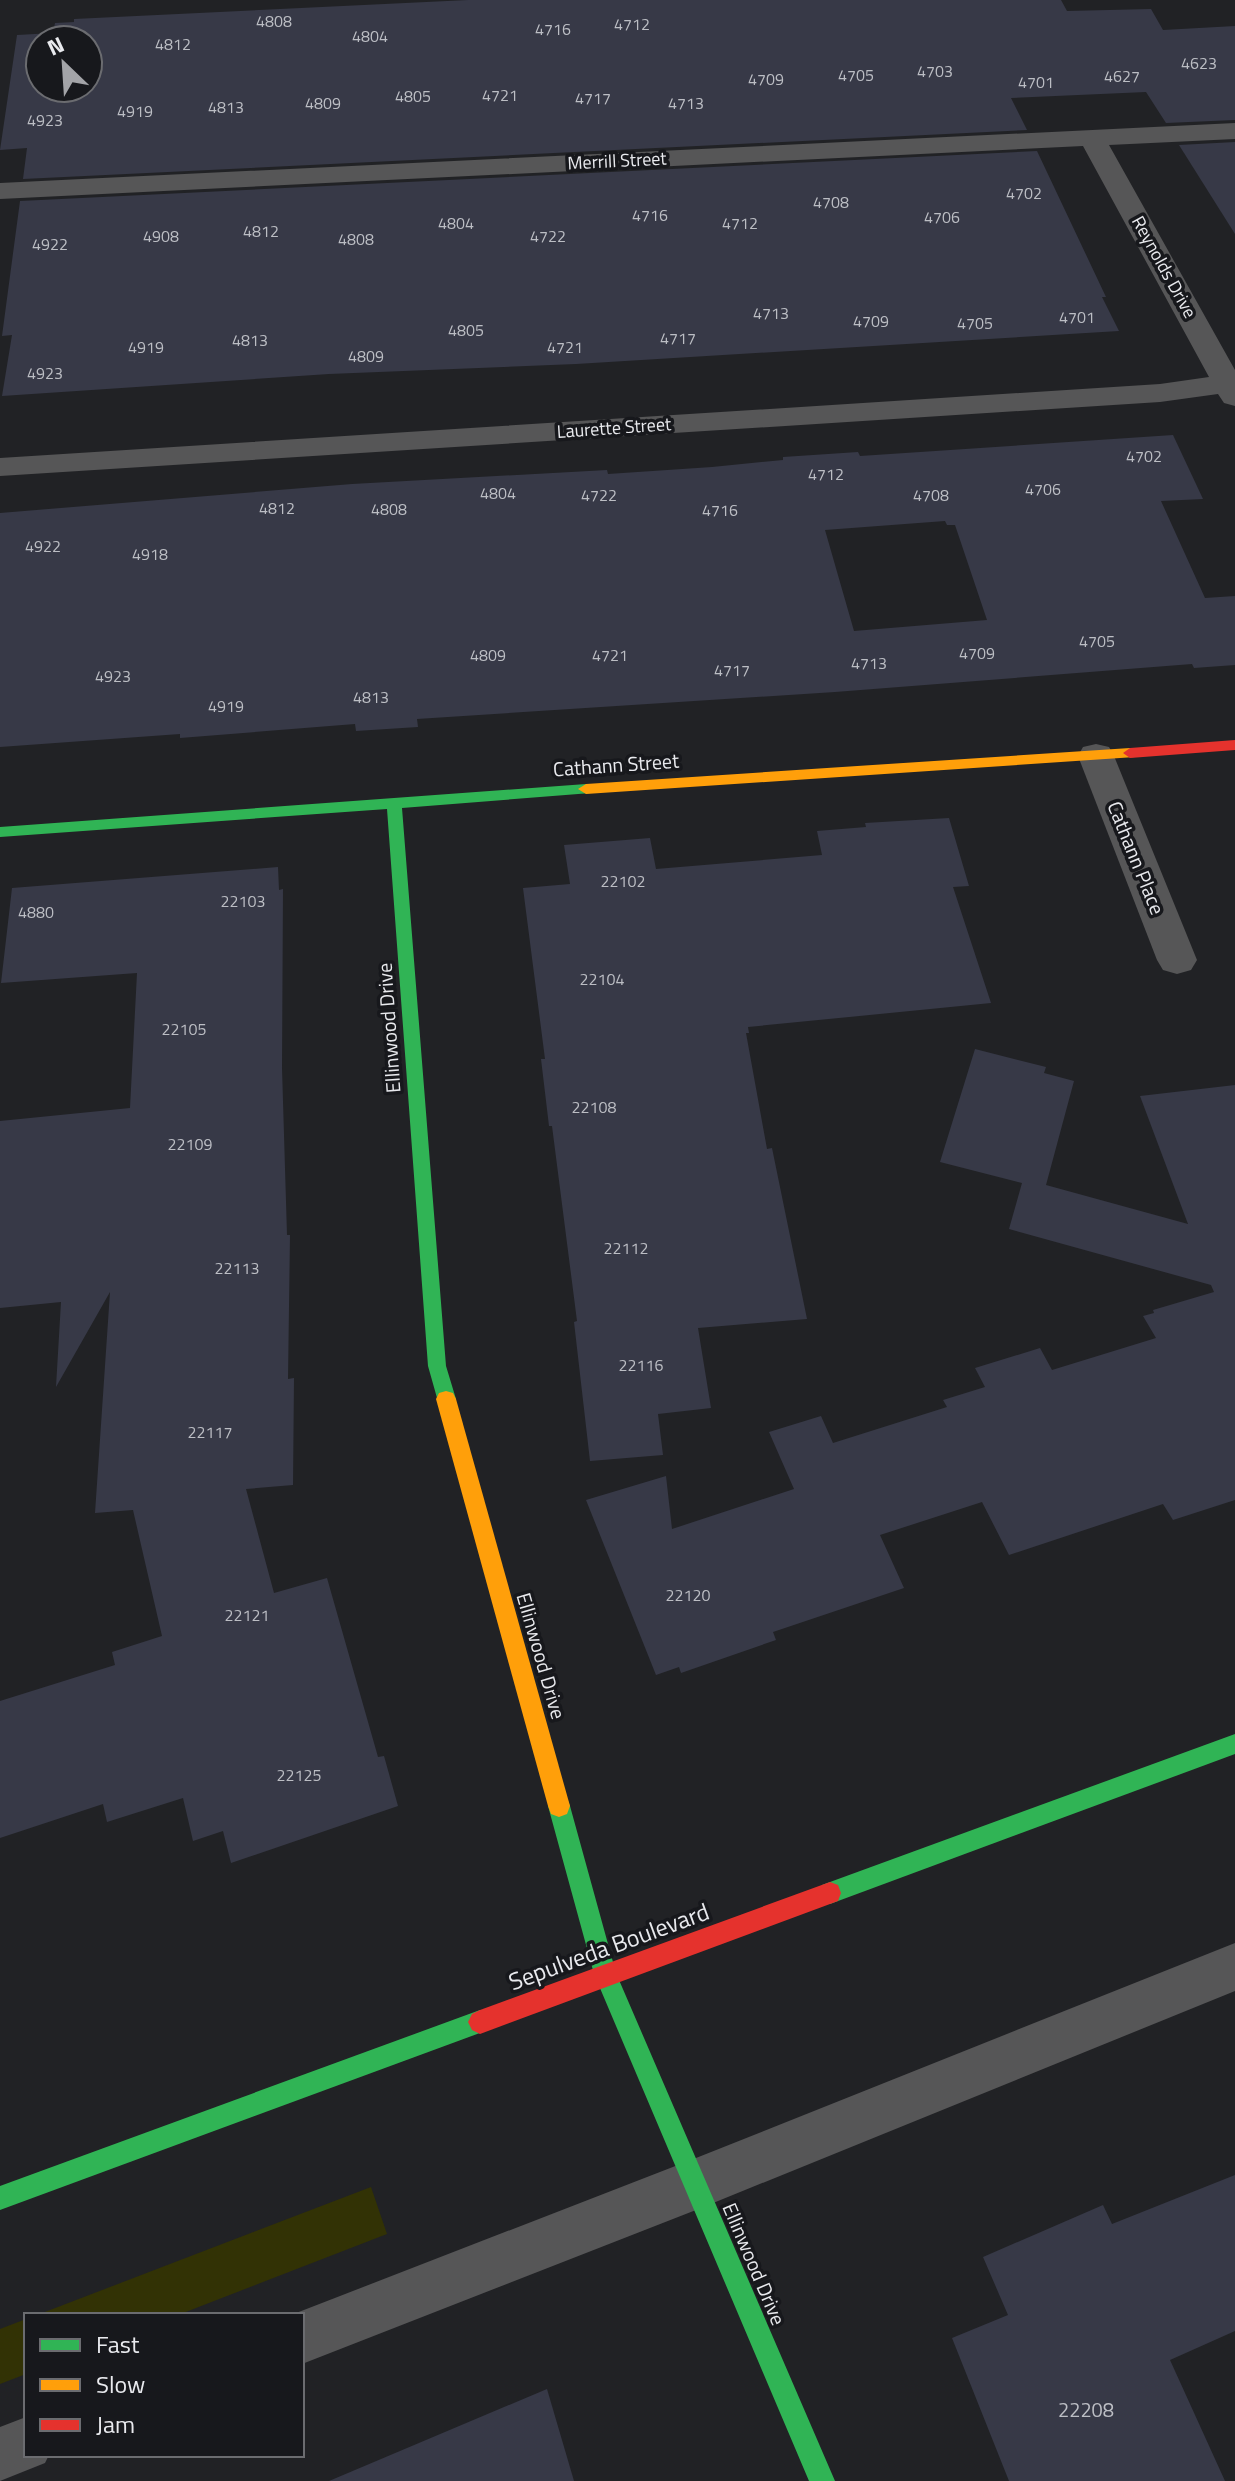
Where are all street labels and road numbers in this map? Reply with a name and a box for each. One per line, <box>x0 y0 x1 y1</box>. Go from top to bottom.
street label: Merrill Street <box>567 144 668 177</box>
street label: Reynolds Drive <box>1125 211 1204 323</box>
street label: Laurette Street <box>556 410 673 445</box>
street label: Cathann Street <box>552 745 680 784</box>
street label: Cathann Place <box>1100 796 1173 919</box>
street label: Ellinwood Drive <box>368 962 409 1094</box>
street label: Ellinwood Drive <box>509 1589 574 1723</box>
street label: Sepulveda Boulevard <box>503 1893 714 1999</box>
street label: Ellinwood Drive <box>715 2198 794 2330</box>

